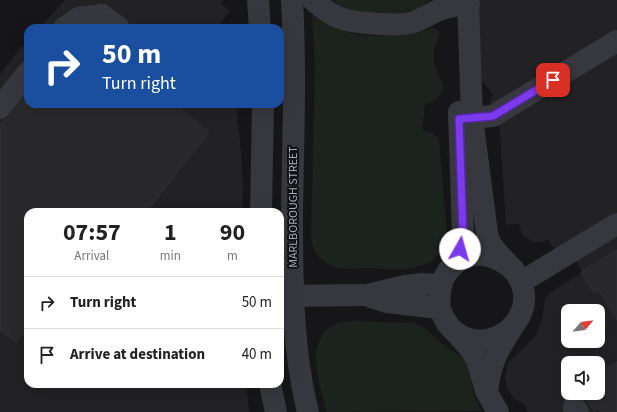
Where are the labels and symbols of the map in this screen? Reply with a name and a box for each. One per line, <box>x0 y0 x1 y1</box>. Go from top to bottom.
pin <box>536 63 570 97</box>
street label: MARLBOROUGH STREET <box>285 146 302 268</box>
position arrow <box>439 228 481 270</box>
north arrow <box>561 304 605 348</box>

